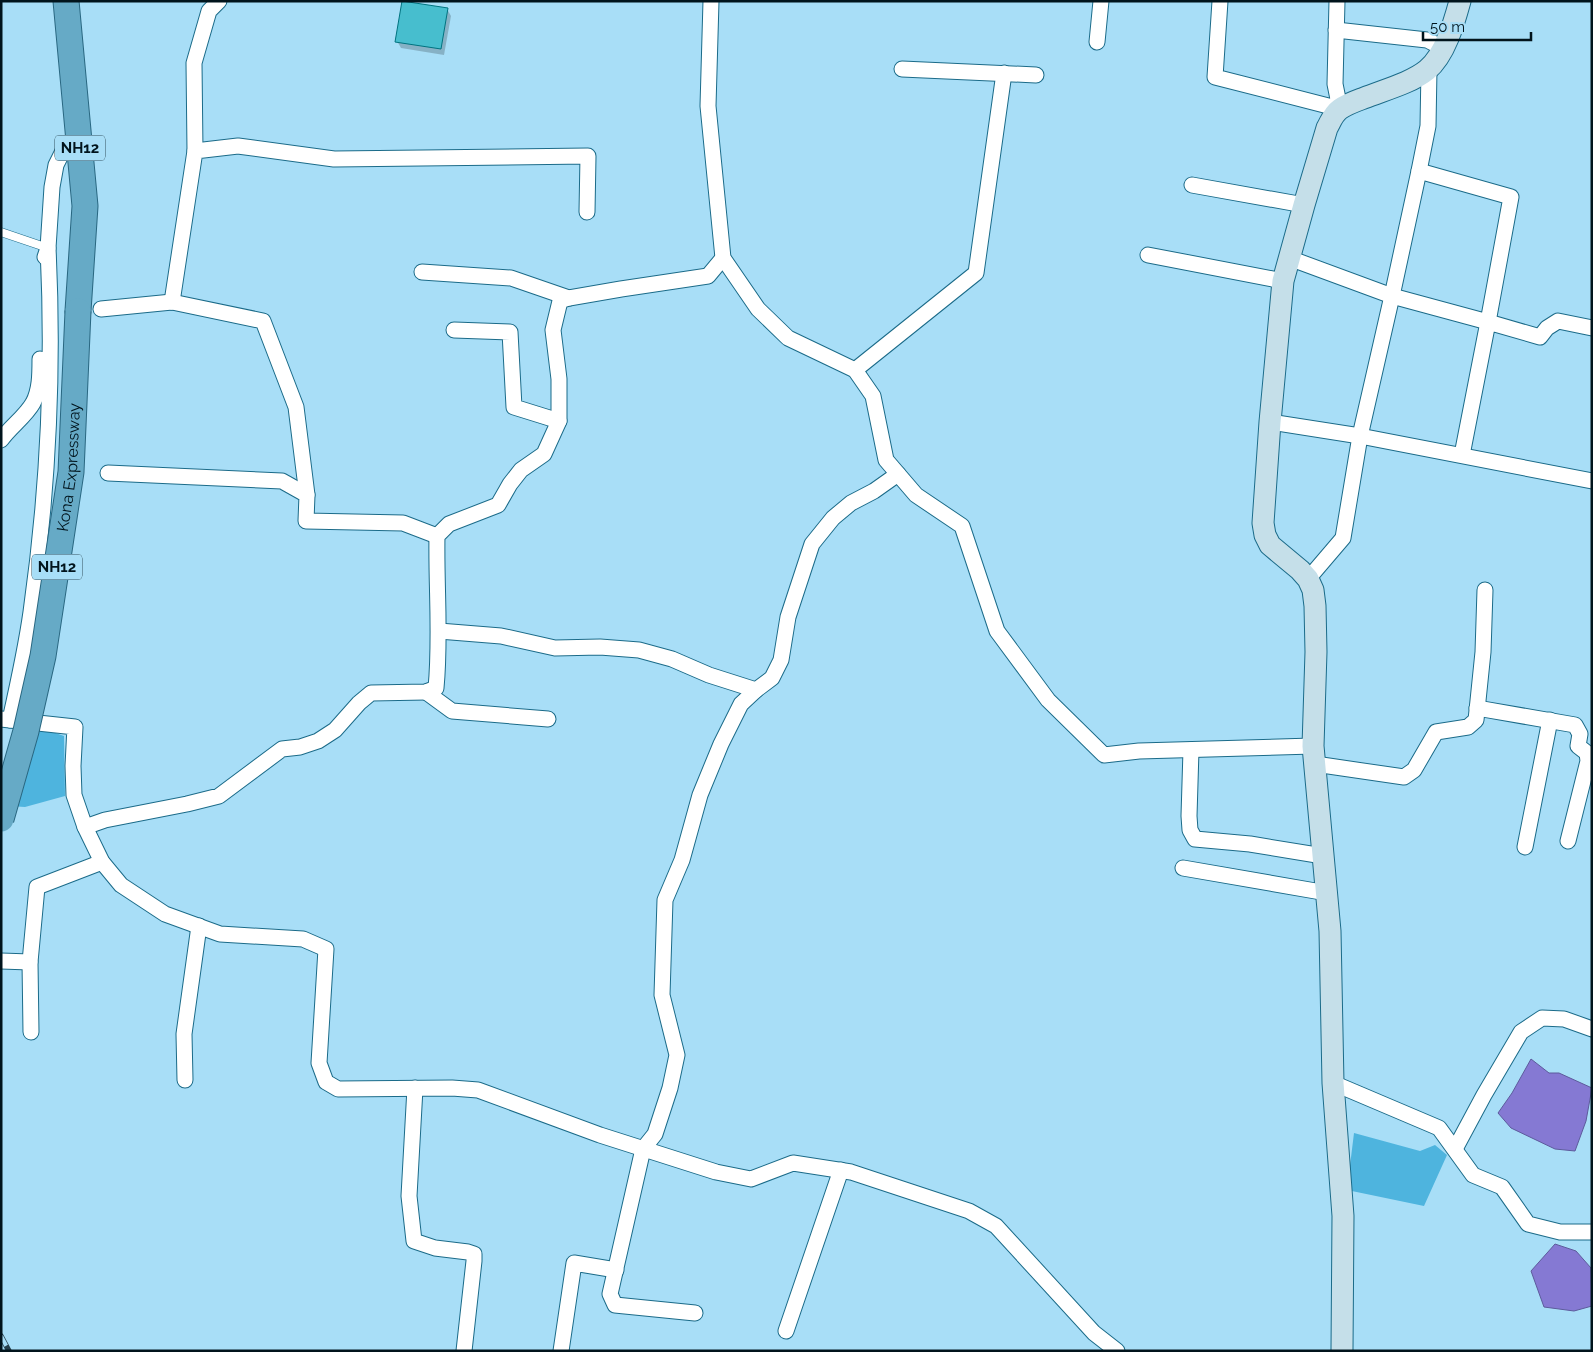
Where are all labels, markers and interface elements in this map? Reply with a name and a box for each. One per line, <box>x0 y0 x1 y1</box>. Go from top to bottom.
scale bar <box>1423 10 1530 42</box>
text: 50 m <box>1430 18 1465 36</box>
road number: NH12 <box>55 136 105 160</box>
street label: Kona Expressway <box>53 402 84 533</box>
road number: NH12 <box>32 554 82 580</box>

